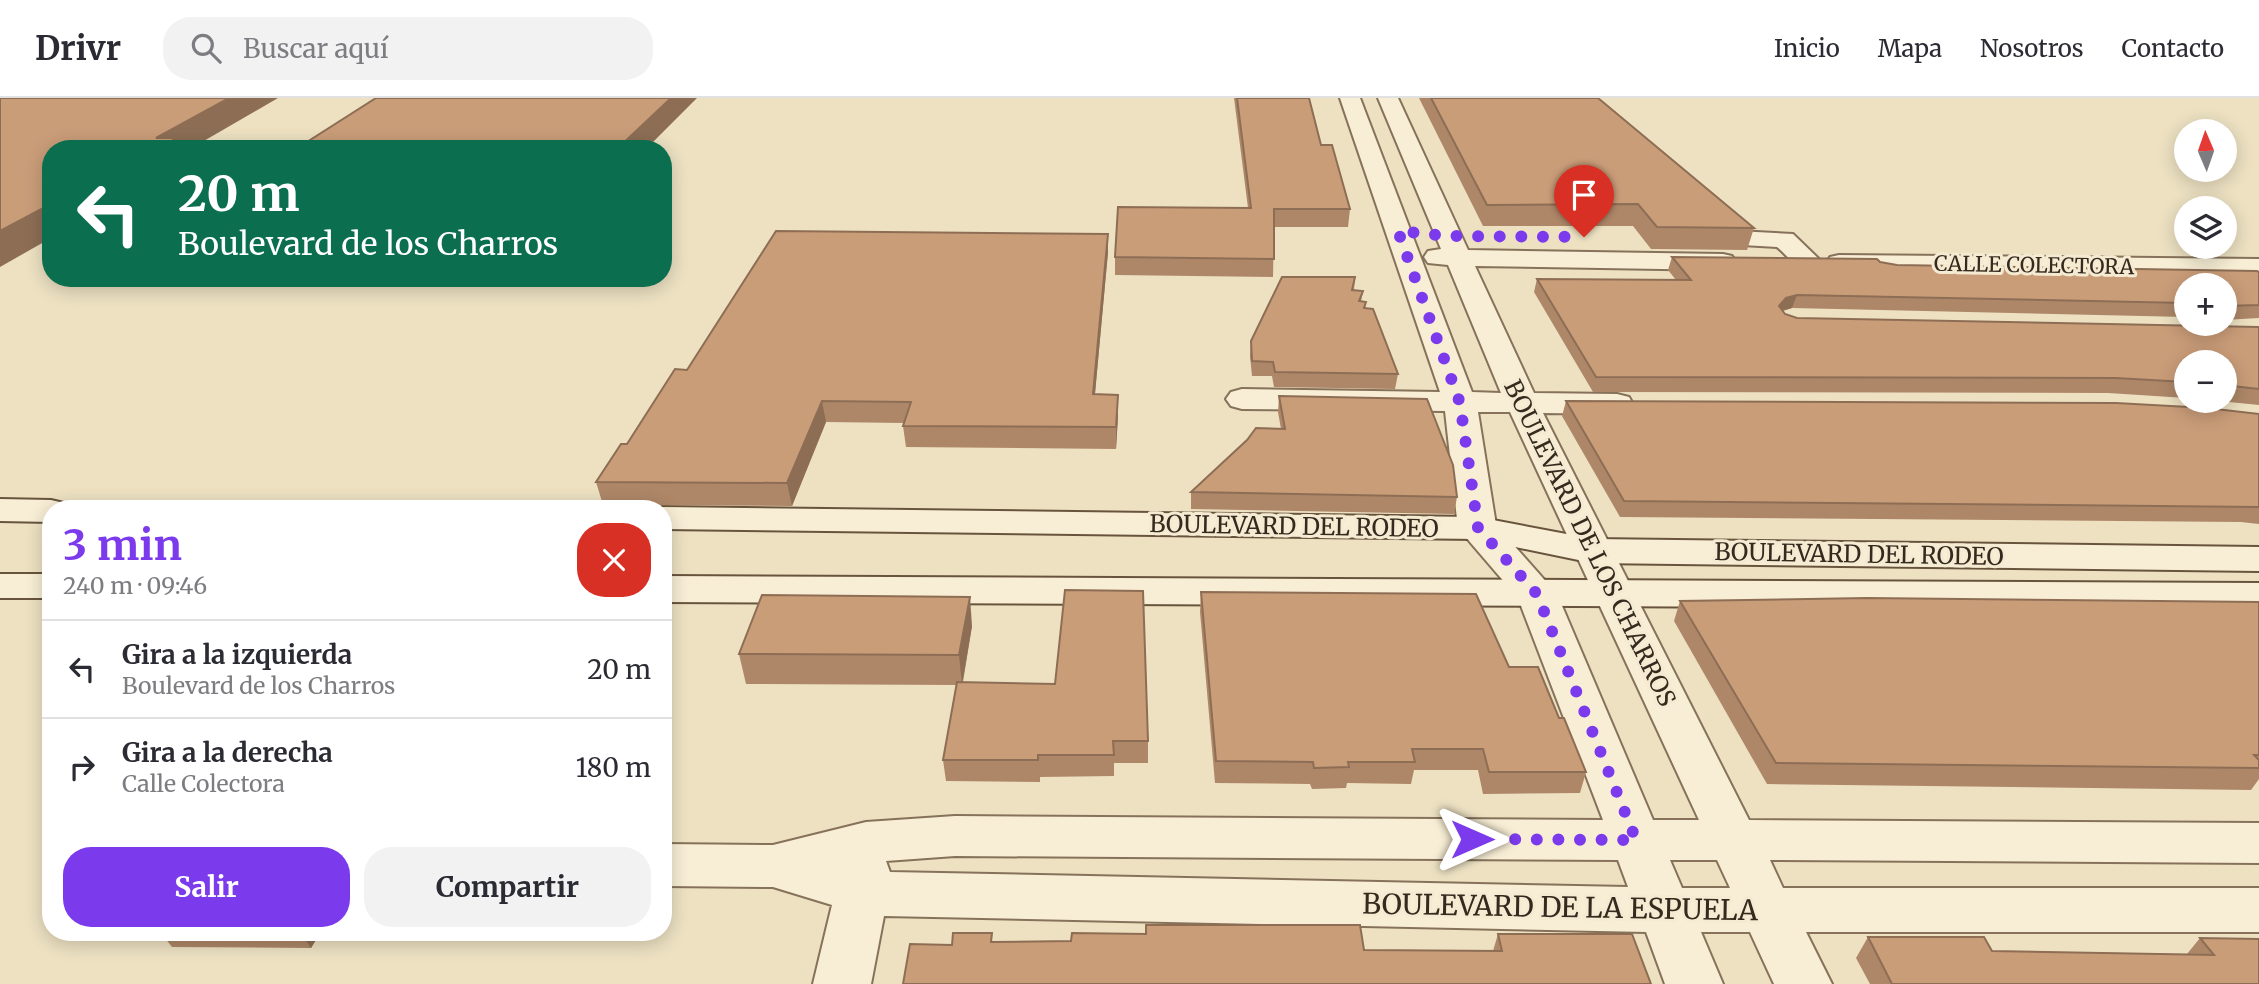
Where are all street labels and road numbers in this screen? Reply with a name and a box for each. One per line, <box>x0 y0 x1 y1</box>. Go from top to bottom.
street label: CALLE COLECTORA <box>1934 250 2135 280</box>
street label: BOULEVARD DE LOS CHARROS <box>1497 375 1683 711</box>
street label: BOULEVARD DEL RODEO <box>1149 508 1439 544</box>
street label: BOULEVARD DEL RODEO <box>1714 536 2004 572</box>
street label: BOULEVARD DE LA ESPUELA <box>1362 886 1758 928</box>

